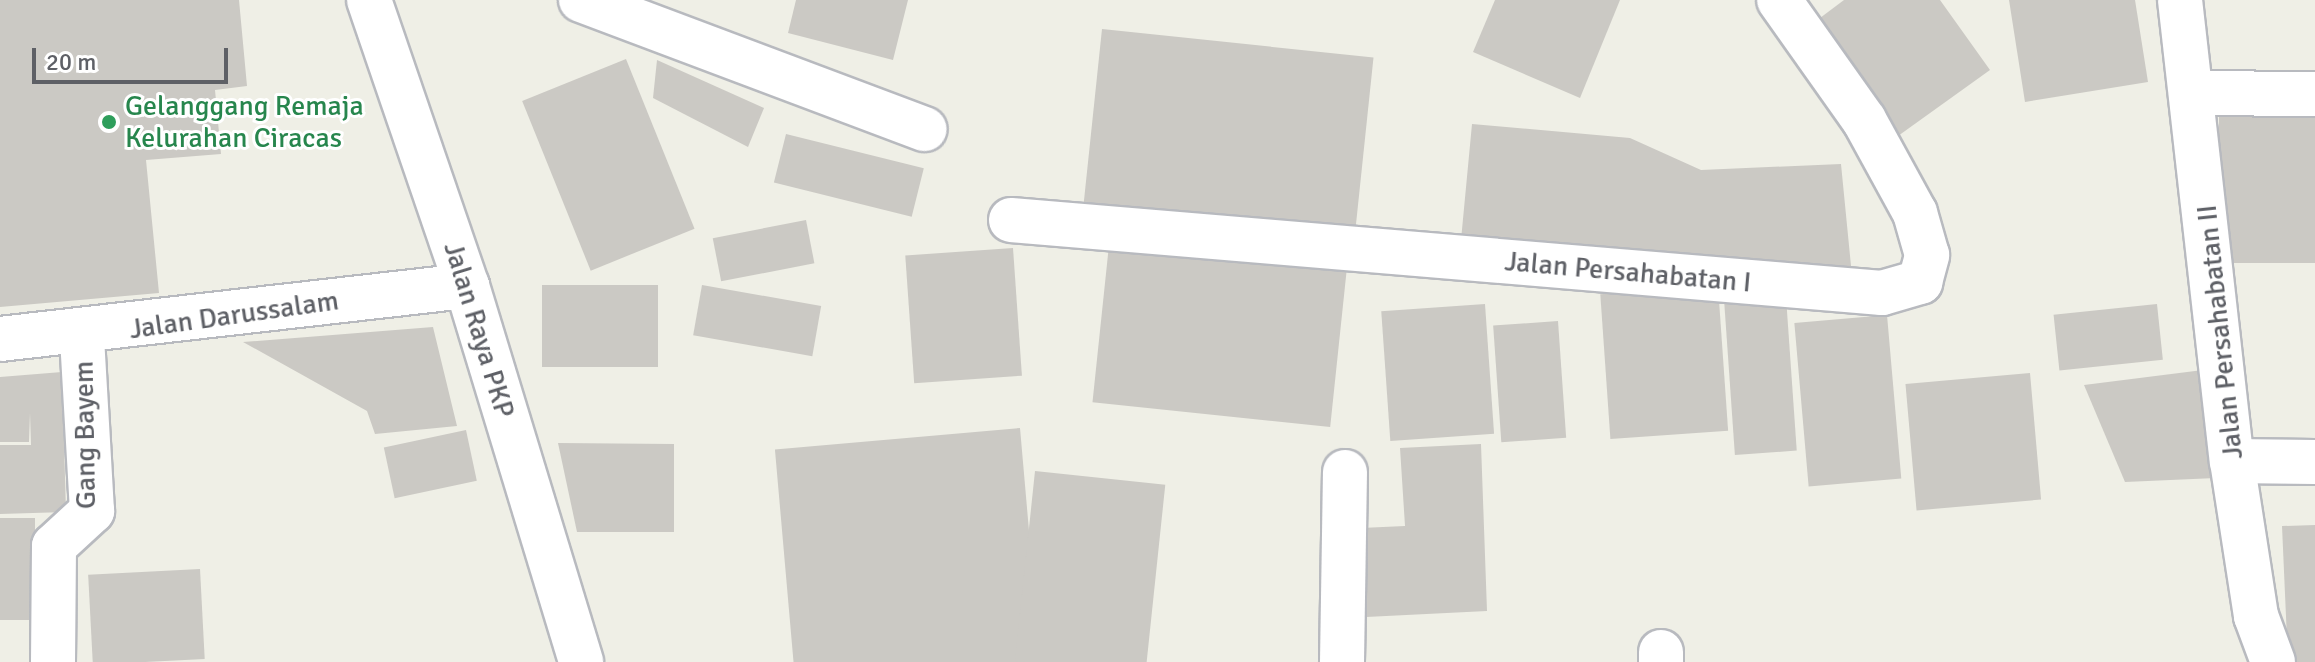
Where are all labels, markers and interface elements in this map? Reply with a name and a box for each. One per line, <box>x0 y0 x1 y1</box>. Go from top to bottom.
scale bar <box>36 32 232 82</box>
text: 20 m <box>46 47 96 77</box>
place label: Gelanggang Remaja Kelurahan Ciracas <box>125 89 364 155</box>
marker: Gelanggang Remaja Kelurahan Ciracas <box>100 113 118 131</box>
street label: Jalan Persahabatan II <box>2190 203 2250 461</box>
street label: Jalan Raya PKP <box>436 238 522 422</box>
street label: Jalan Persahabatan I <box>1503 244 1753 300</box>
street label: Jalan Darussalam <box>127 284 341 346</box>
street label: Gang Bayem <box>67 361 103 509</box>

